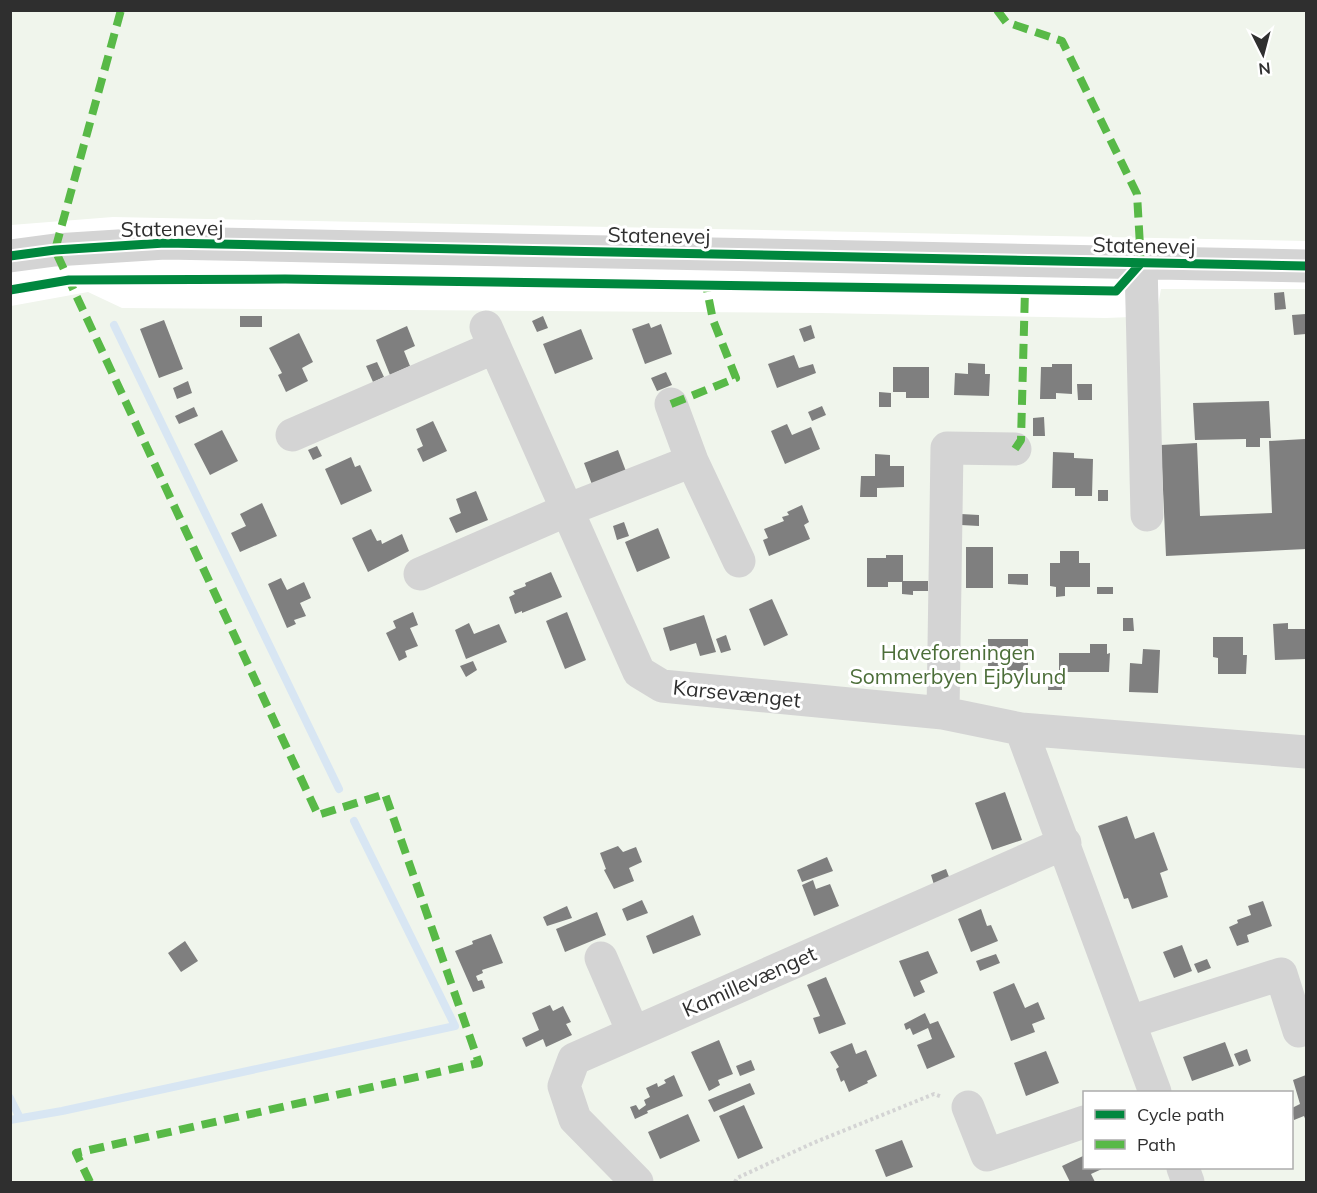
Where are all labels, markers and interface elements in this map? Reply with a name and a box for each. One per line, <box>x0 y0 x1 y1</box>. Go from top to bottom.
north arrow <box>1233 24 1293 84</box>
text: N <box>1258 58 1272 79</box>
street label: Statenevej <box>120 214 224 242</box>
street label: Statenevej <box>607 221 711 249</box>
street label: Statenevej <box>1092 231 1196 259</box>
park label: Haveforeningen Sommerbyen Ejbylund <box>850 639 1066 689</box>
street label: Karsevænget <box>672 673 802 713</box>
street label: Kamillevænget <box>678 940 820 1022</box>
legend <box>1083 1091 1293 1169</box>
text: Cycle path <box>1137 1103 1224 1126</box>
text: Path <box>1137 1133 1176 1156</box>

